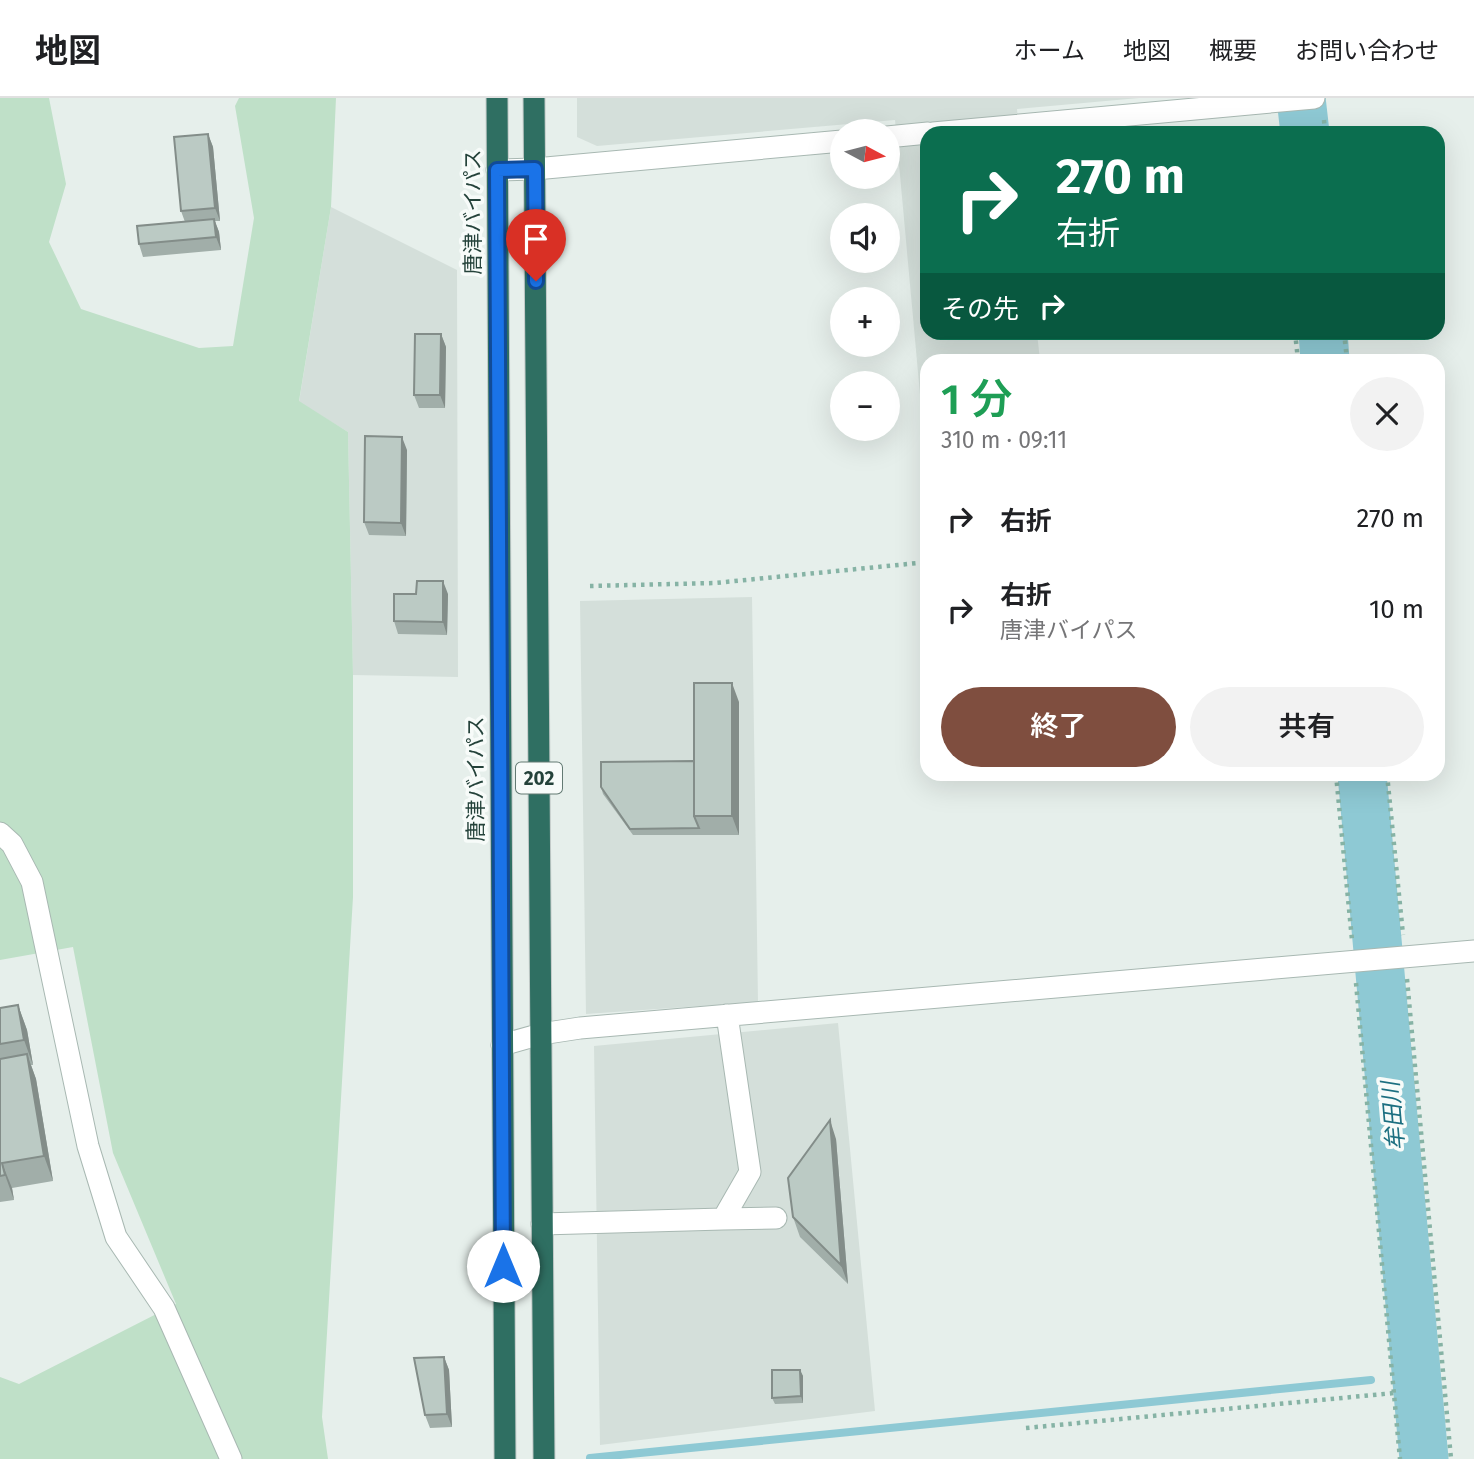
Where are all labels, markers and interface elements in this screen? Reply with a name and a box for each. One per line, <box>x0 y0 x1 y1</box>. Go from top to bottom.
text: 地図 <box>35 31 101 71</box>
text: ホーム <box>1014 37 1085 65</box>
text: 地図 <box>1123 37 1171 65</box>
text: 概要 <box>1209 37 1257 65</box>
text: お問い合わせ <box>1295 37 1439 65</box>
north arrow <box>830 119 900 189</box>
map controls <box>830 119 900 441</box>
text: 270 m <box>1056 147 1185 206</box>
street label: 唐津バイパス <box>460 149 486 275</box>
icon: right <box>941 154 1032 245</box>
button: sound <box>830 203 900 273</box>
pin <box>506 209 566 281</box>
text: 右折 <box>1056 214 1120 252</box>
icon: arrive <box>517 220 555 258</box>
button: + <box>830 287 900 357</box>
icon: right <box>1033 287 1071 325</box>
text: その先 <box>941 294 1019 325</box>
button: − <box>830 371 900 441</box>
text: 1 分 <box>941 375 1012 425</box>
button: close <box>1350 377 1424 451</box>
text: 310 m · 09:11 <box>941 426 1067 454</box>
icon: right <box>941 500 979 538</box>
text: 270 m <box>1356 503 1424 534</box>
text: 右折 <box>1000 506 1052 537</box>
text: 右折 <box>1000 580 1052 611</box>
icon: right <box>941 591 979 629</box>
text: 10 m <box>1369 594 1424 625</box>
text: 唐津バイパス <box>1000 616 1138 644</box>
button: 終了 <box>941 687 1176 767</box>
button: 共有 <box>1190 687 1424 767</box>
street label: 唐津バイパス <box>463 716 489 842</box>
road number: 202 <box>516 762 562 793</box>
water label: 牟田川 <box>1376 1077 1410 1152</box>
position arrow <box>466 1229 540 1303</box>

